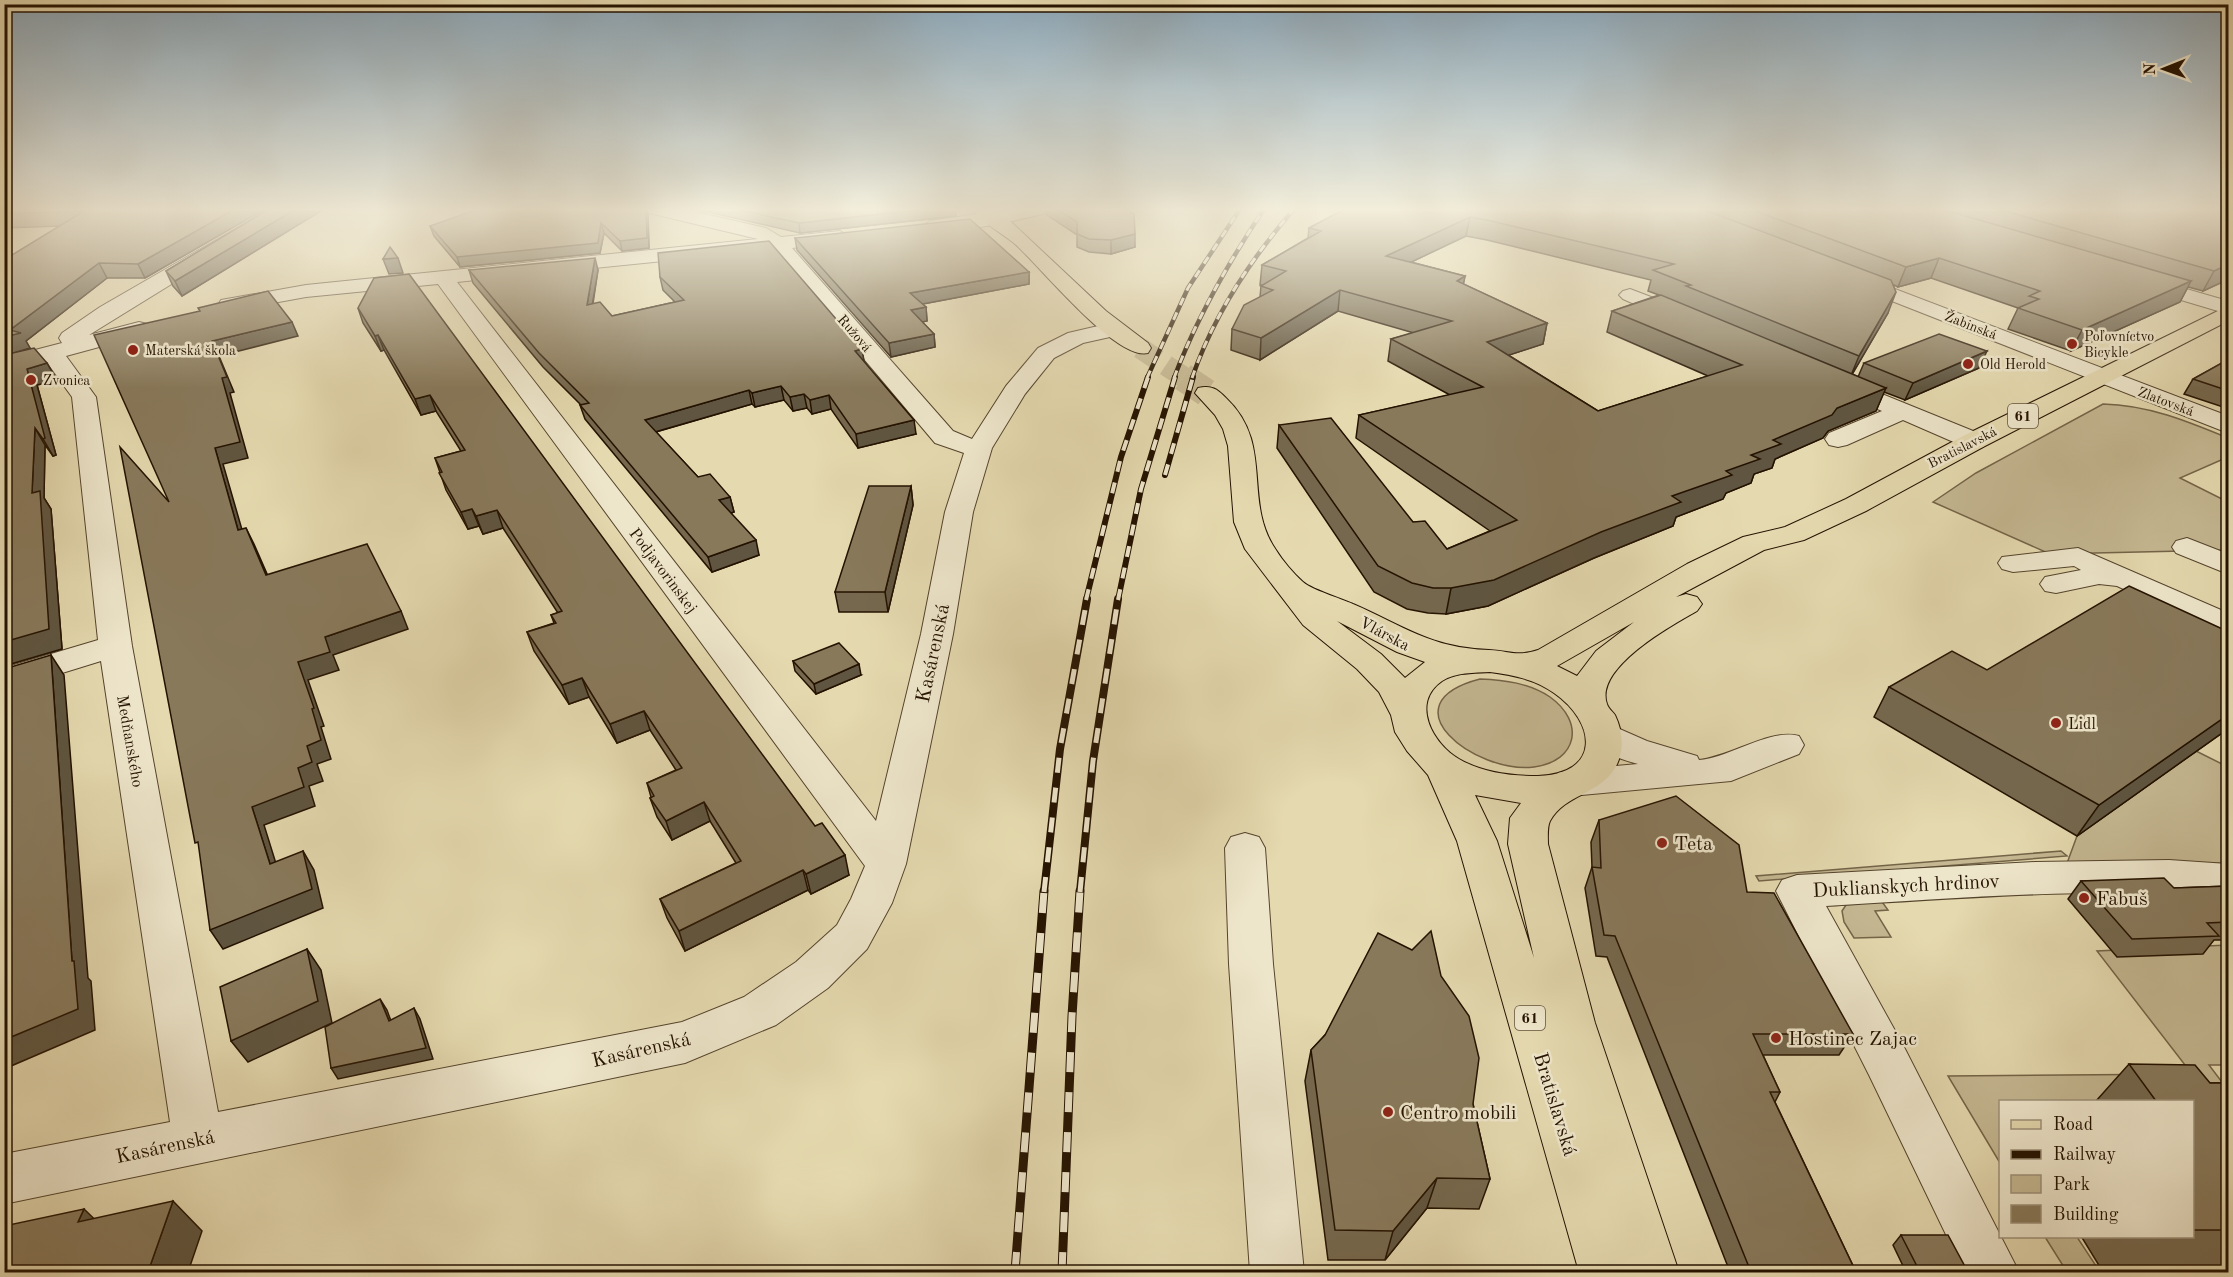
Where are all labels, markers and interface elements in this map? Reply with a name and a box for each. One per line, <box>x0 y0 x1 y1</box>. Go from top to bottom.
north arrow <box>2134 39 2194 99</box>
text: N <box>2143 62 2159 75</box>
street label: Žabinská <box>1943 307 2000 342</box>
street label: Ružová <box>835 312 874 355</box>
place label: Poľovníctvo Bicykle <box>2084 330 2154 360</box>
marker: Poľovníctvo Bicykle <box>2065 337 2079 351</box>
marker: Materská škola <box>126 343 140 357</box>
place label: Materská škola <box>145 344 236 358</box>
marker: Old Herold <box>1961 357 1975 371</box>
place label: Old Herold <box>1980 358 2046 372</box>
marker: Zvonica <box>24 373 38 387</box>
place label: Zvonica <box>43 374 90 388</box>
street label: Zlatovská <box>2136 385 2196 419</box>
road number: 61 <box>2008 404 2038 428</box>
street label: Bratislavská <box>1926 425 1999 471</box>
street label: Podjavorinskej <box>625 526 699 617</box>
street label: Kasárenská <box>914 602 954 705</box>
street label: Vlárska <box>1356 615 1412 655</box>
street label: Medňanského <box>113 694 145 789</box>
marker: Lidl <box>2049 716 2063 730</box>
place label: Lidl <box>2068 717 2096 733</box>
place label: Teta <box>1674 835 1713 855</box>
marker: Teta <box>1655 836 1669 850</box>
street label: Duklianskych hrdinov <box>1812 872 2001 902</box>
place label: Fabuš <box>2096 890 2148 910</box>
marker: Fabuš <box>2077 891 2091 905</box>
road number: 61 <box>1515 1006 1545 1030</box>
street label: Kasárenská <box>590 1030 693 1072</box>
place label: Hostinec Zajac <box>1788 1030 1917 1050</box>
marker: Hostinec Zajac <box>1769 1031 1783 1045</box>
street label: Bratislavská <box>1529 1050 1579 1159</box>
legend <box>1999 1100 2194 1238</box>
place label: Centro mobili <box>1400 1104 1516 1124</box>
marker: Centro mobili <box>1381 1105 1395 1119</box>
text: Road <box>2053 1116 2093 1134</box>
street label: Kasárenská <box>114 1128 217 1168</box>
text: Railway <box>2053 1146 2116 1164</box>
text: Park <box>2053 1176 2090 1194</box>
text: Building <box>2053 1206 2119 1224</box>

